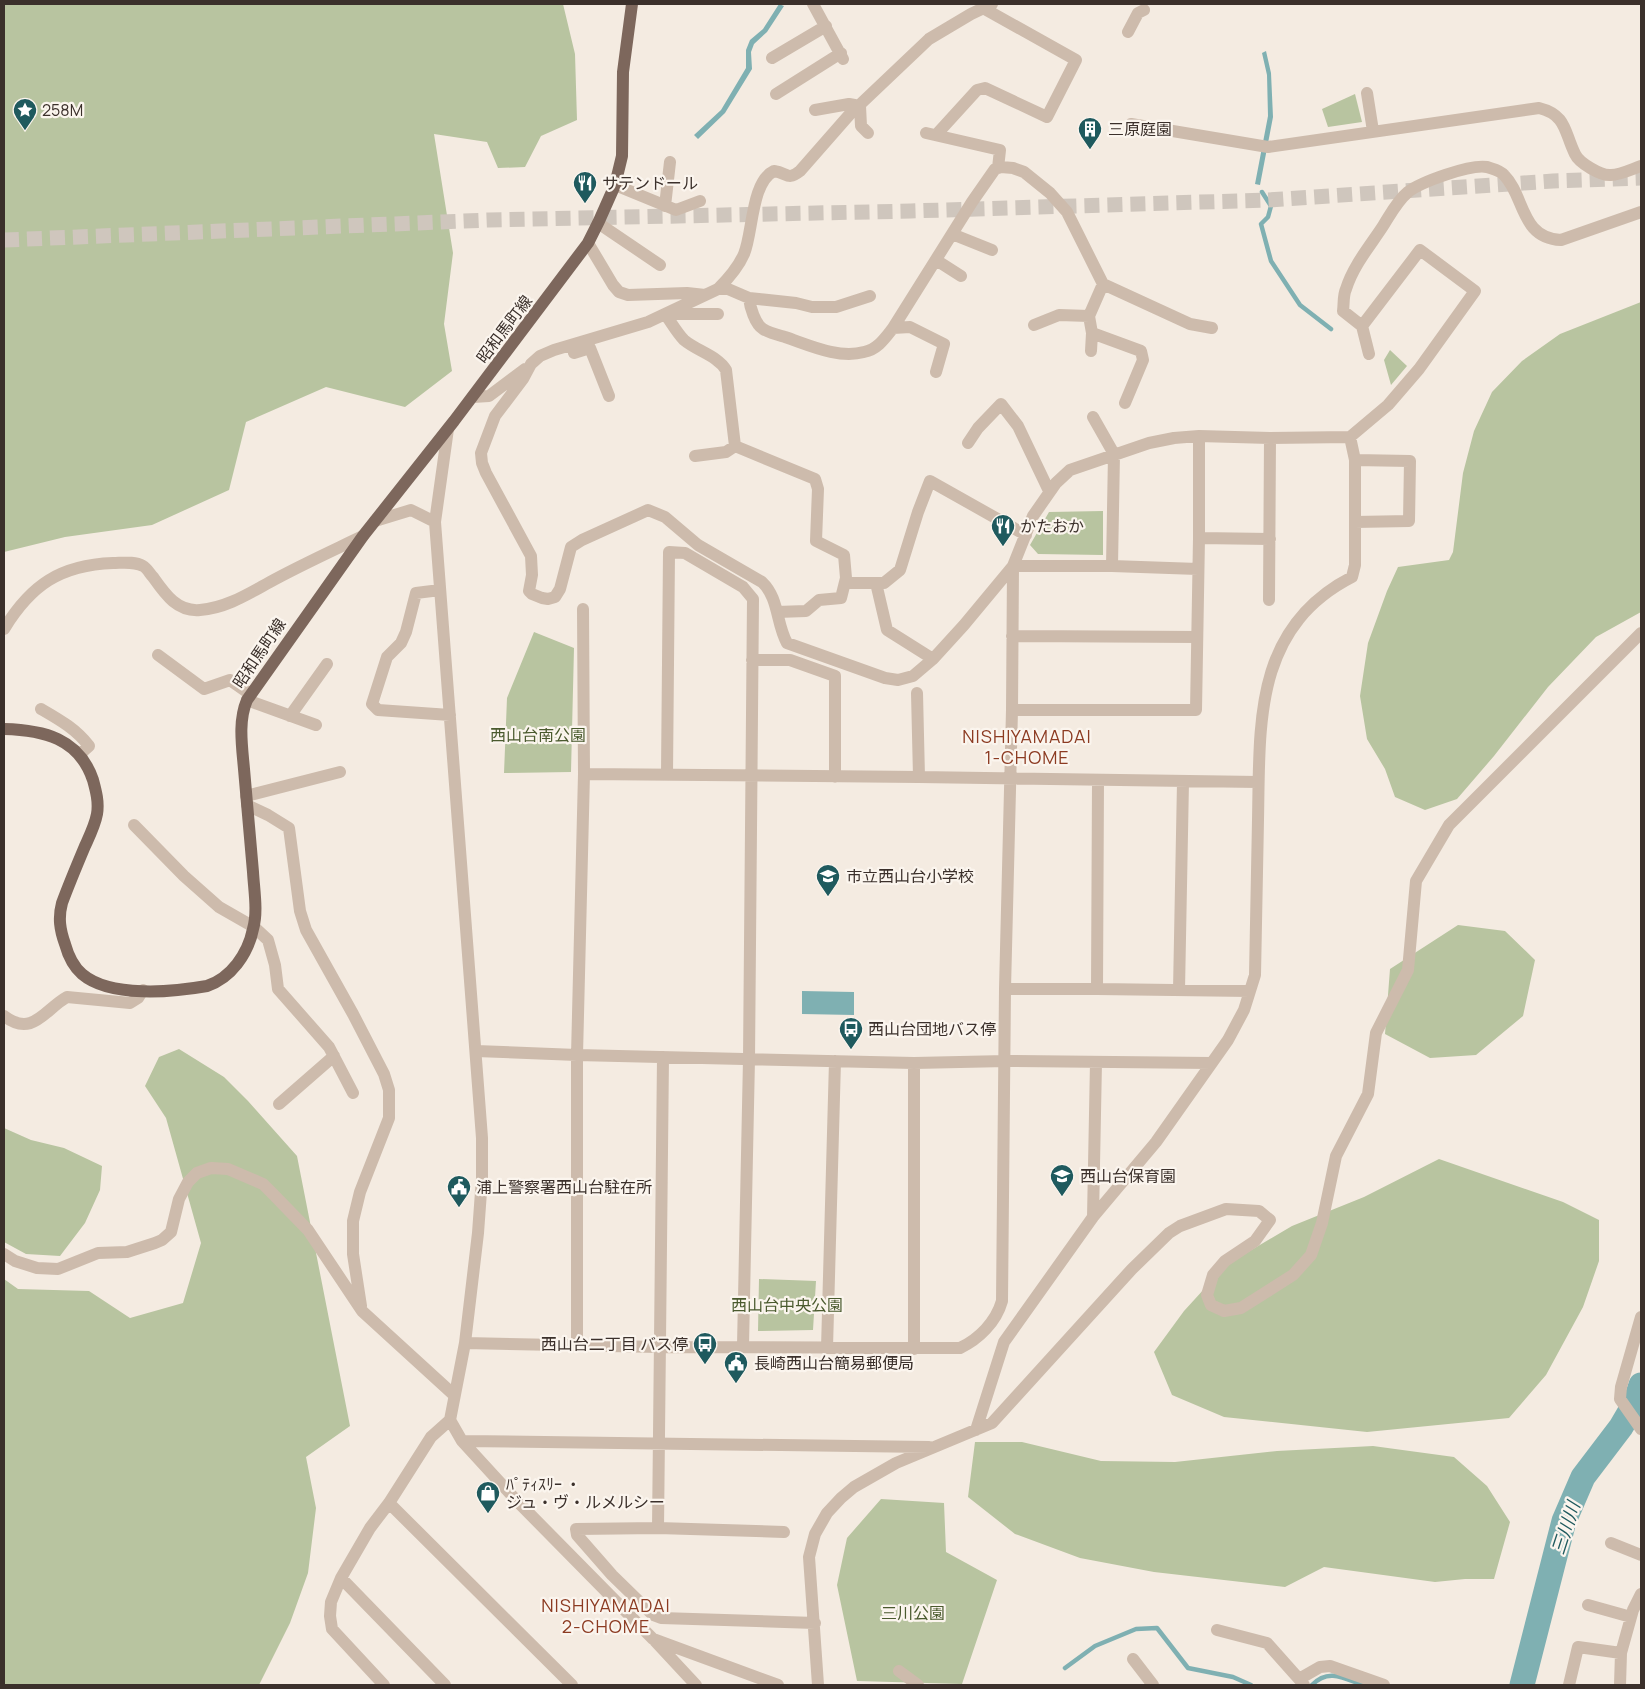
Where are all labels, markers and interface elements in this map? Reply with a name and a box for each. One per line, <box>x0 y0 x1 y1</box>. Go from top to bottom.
place icon: 258M <box>12 97 38 131</box>
place label: 258M <box>42 99 83 121</box>
building icon: 三原庭園 <box>1077 116 1103 150</box>
place label: 三原庭園 <box>1108 118 1172 140</box>
restaurant icon: サテンドール <box>572 170 598 204</box>
place label: サテンドール <box>602 172 698 194</box>
street label: 昭和馬町線 <box>471 290 537 368</box>
restaurant icon: かたおか <box>990 513 1016 547</box>
place label: かたおか <box>1020 515 1084 537</box>
street label: 昭和馬町線 <box>228 614 290 692</box>
park label: 西山台南公園 <box>490 724 586 746</box>
district label: NISHIYAMADAI 1-CHOME <box>962 724 1092 769</box>
school or university icon: 市立西山台小学校 <box>815 863 841 897</box>
place label: 市立西山台小学校 <box>846 865 974 887</box>
bus stop icon: 西山台団地バス停 <box>838 1016 864 1050</box>
place label: 西山台団地バス停 <box>868 1018 996 1040</box>
school or university icon: 西山台保育園 <box>1049 1163 1075 1197</box>
place label: 西山台保育園 <box>1080 1165 1176 1187</box>
public building icon: 浦上警察署西山台駐在所 <box>446 1174 472 1208</box>
place label: 浦上警察署西山台駐在所 <box>476 1176 652 1198</box>
park label: 西山台中央公園 <box>731 1294 843 1316</box>
bus stop icon: 西山台二丁目 バス停 <box>692 1331 718 1365</box>
place label: 西山台二丁目 バス停 <box>541 1333 688 1355</box>
public building icon: 長崎西山台簡易郵便局 <box>723 1350 749 1384</box>
place label: 長崎西山台簡易郵便局 <box>754 1352 914 1374</box>
place label: ﾊﾟﾃｨｽﾘｰ ・ ジュ・ヴ・ルメルシー <box>506 1473 665 1513</box>
shop icon: ﾊﾟﾃｨｽﾘｰ ・ ジュ・ヴ・ルメルシー <box>475 1480 501 1514</box>
water label: 三川川 <box>1545 1497 1585 1557</box>
district label: NISHIYAMADAI 2-CHOME <box>541 1593 671 1638</box>
park label: 三川公園 <box>881 1602 945 1624</box>

